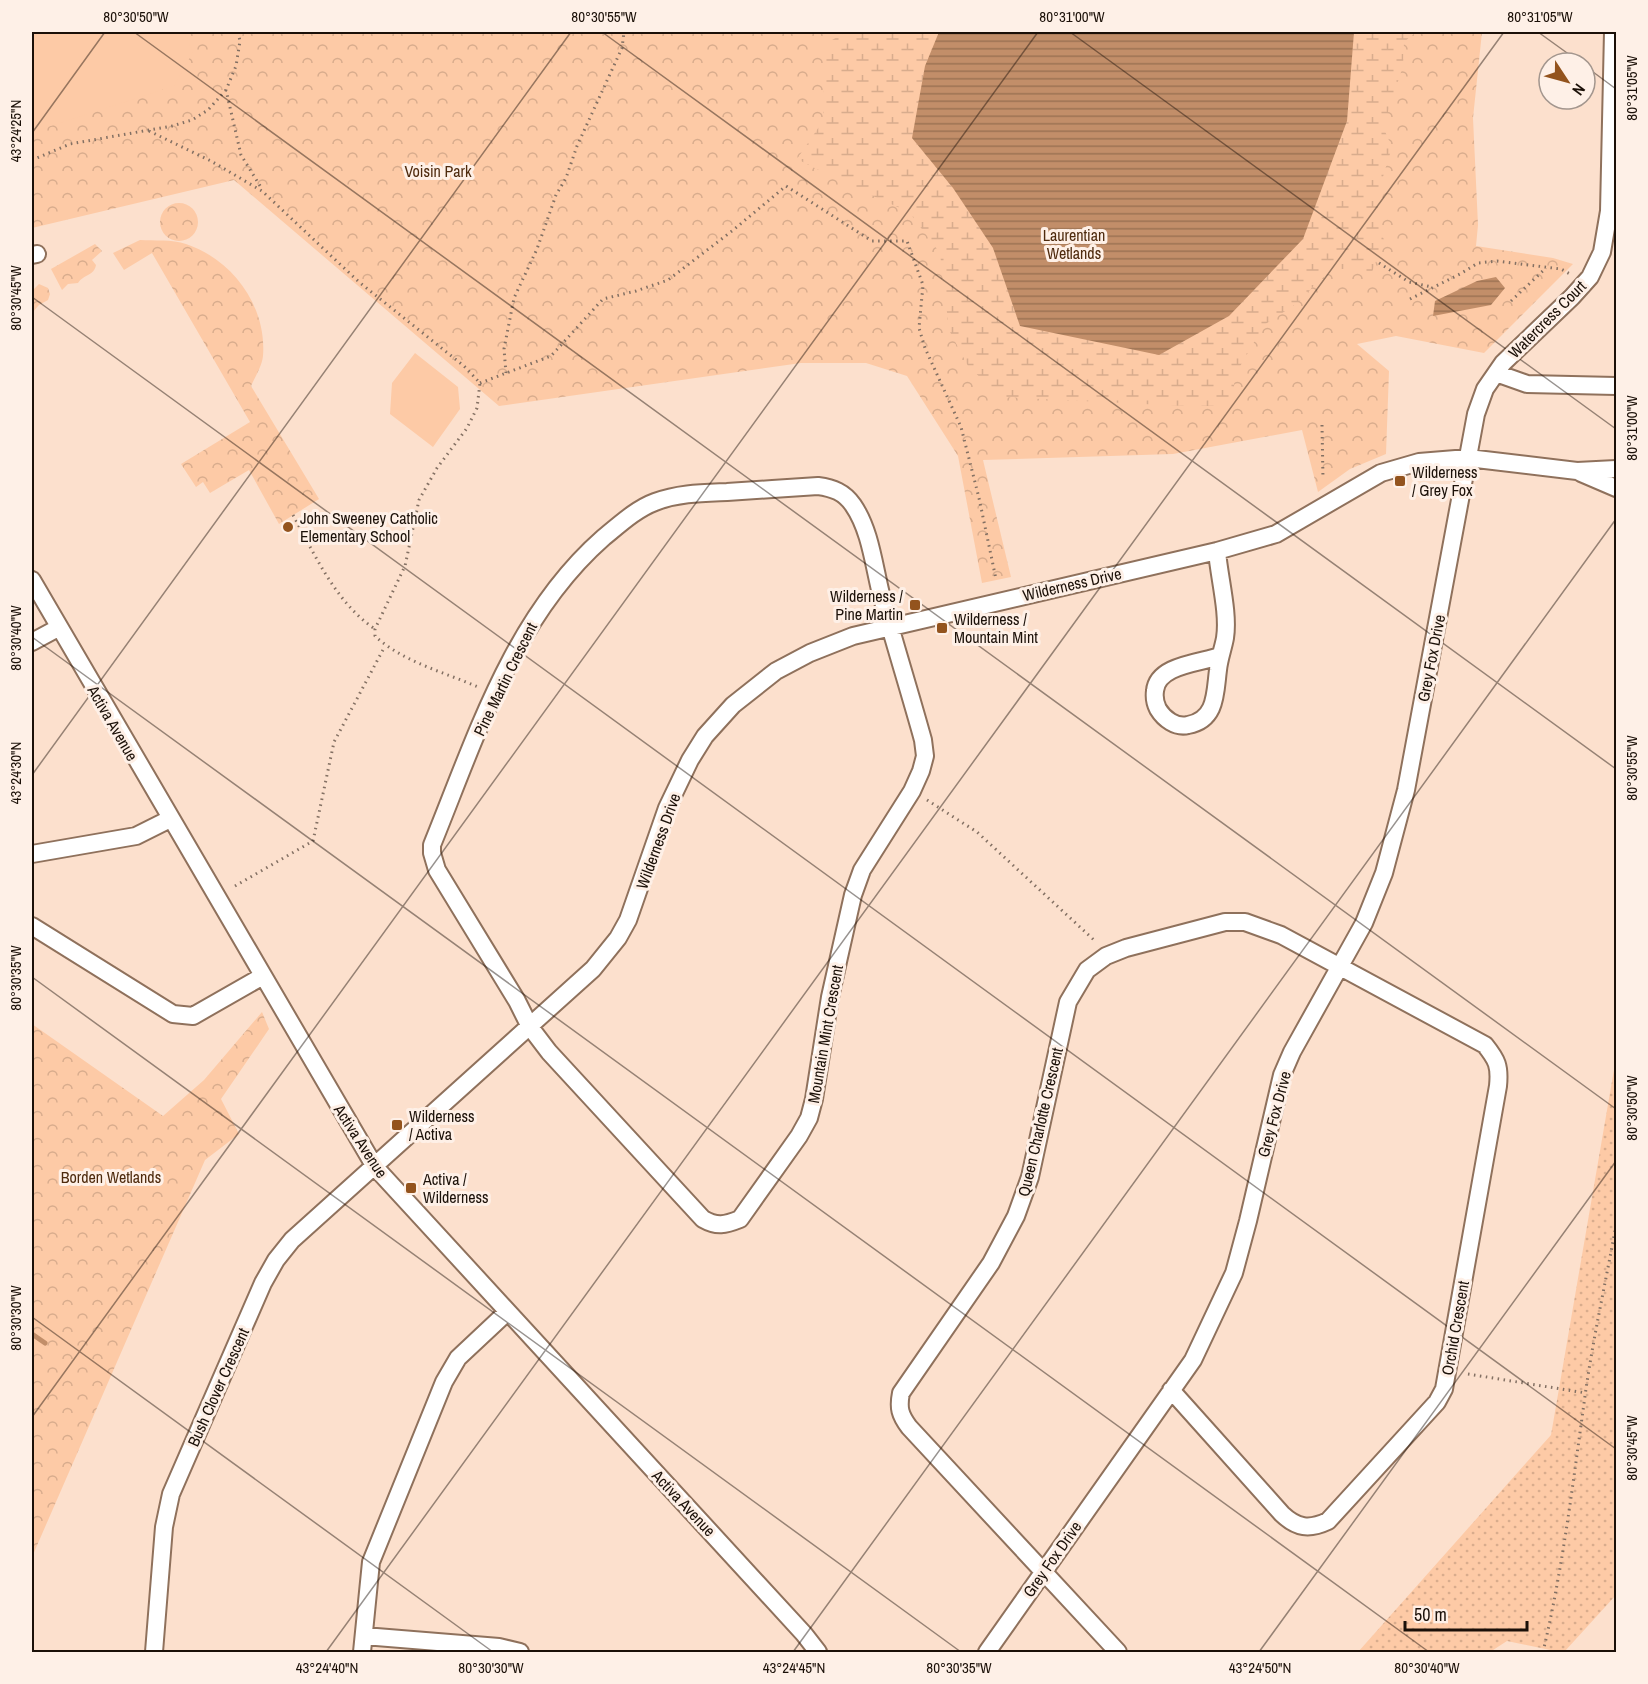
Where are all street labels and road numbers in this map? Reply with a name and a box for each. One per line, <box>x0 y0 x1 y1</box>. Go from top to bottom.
street label: Watercress Court <box>1503 275 1591 363</box>
street label: Wilderness Drive <box>1021 562 1123 606</box>
street label: Grey Fox Drive <box>1412 613 1450 703</box>
street label: Pine Martin Crescent <box>468 618 542 740</box>
street label: Activa Avenue <box>82 680 143 765</box>
street label: Wilderness Drive <box>630 790 686 892</box>
street label: Mountain Mint Crescent <box>802 963 848 1105</box>
street label: Queen Charlotte Crescent <box>1012 1045 1068 1199</box>
street label: Grey Fox Drive <box>1252 1069 1296 1159</box>
street label: Activa Avenue <box>328 1099 393 1182</box>
street label: Orchid Crescent <box>1436 1279 1474 1377</box>
street label: Bush Clover Crescent <box>182 1324 254 1450</box>
street label: Activa Avenue <box>647 1464 721 1541</box>
street label: Grey Fox Drive <box>1018 1517 1086 1601</box>

